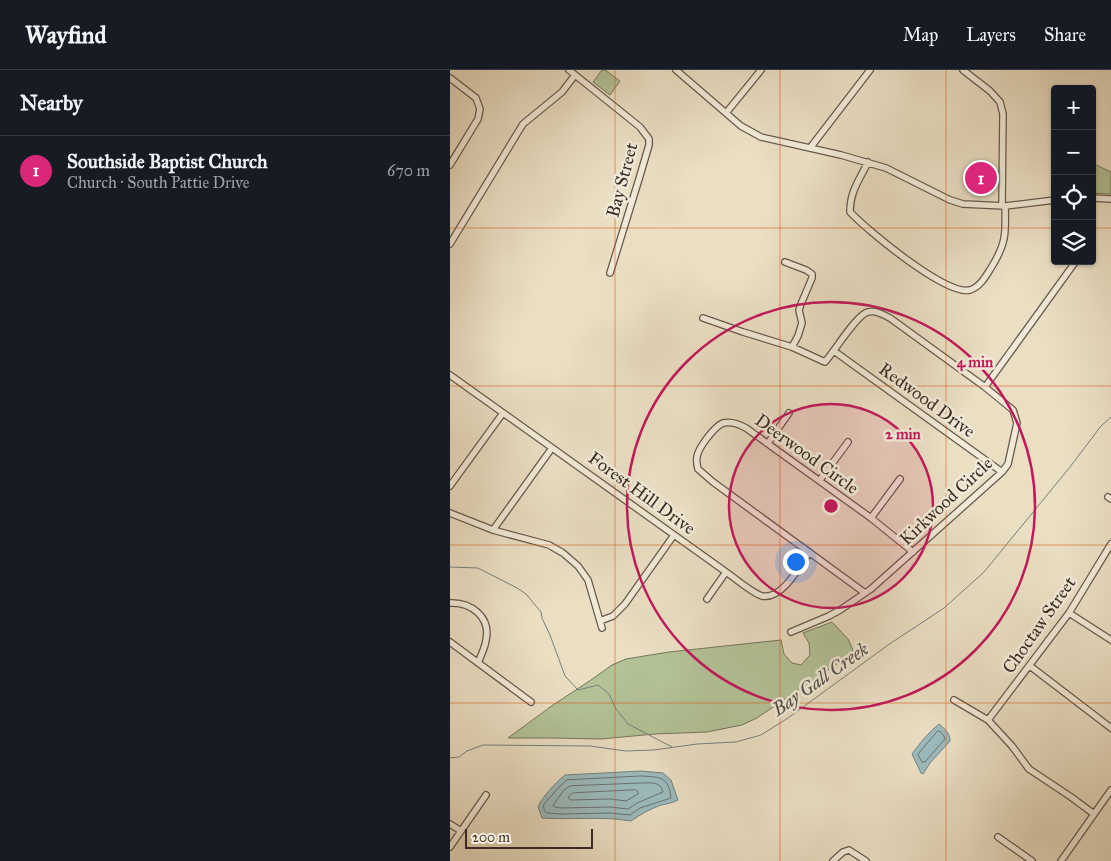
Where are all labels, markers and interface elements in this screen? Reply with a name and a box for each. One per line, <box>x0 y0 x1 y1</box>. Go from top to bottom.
text: Wayfind <box>25 20 107 50</box>
text: Map <box>903 24 938 46</box>
text: Layers <box>966 24 1016 46</box>
text: Share <box>1044 24 1086 46</box>
map controls <box>1051 85 1096 265</box>
button: + <box>1051 85 1096 130</box>
text: Nearby <box>20 90 83 116</box>
button: − <box>1051 130 1096 175</box>
street label: Bay Street <box>601 140 643 220</box>
text: Southside Baptist Church <box>67 150 268 173</box>
pin: 1 <box>965 159 997 197</box>
text: 1 <box>33 161 39 180</box>
text: 670 m <box>387 161 430 180</box>
text: Church · South Pattie Drive <box>67 173 249 192</box>
button: locate <box>1051 175 1096 220</box>
button: layers <box>1051 220 1096 265</box>
text: 4 min <box>957 353 994 372</box>
street label: Redwood Drive <box>875 358 979 442</box>
street label: Deerwood Circle <box>751 409 863 499</box>
text: 2 min <box>885 425 922 443</box>
street label: Forest Hill Drive <box>584 447 700 539</box>
street label: Kirkwood Circle <box>895 452 997 550</box>
centre of rings <box>822 497 840 515</box>
your location <box>783 549 809 575</box>
street label: Choctaw Street <box>998 572 1081 678</box>
water label: Bay Gall Creek <box>766 637 873 721</box>
scale bar <box>465 826 592 849</box>
text: 200 m <box>472 829 510 846</box>

